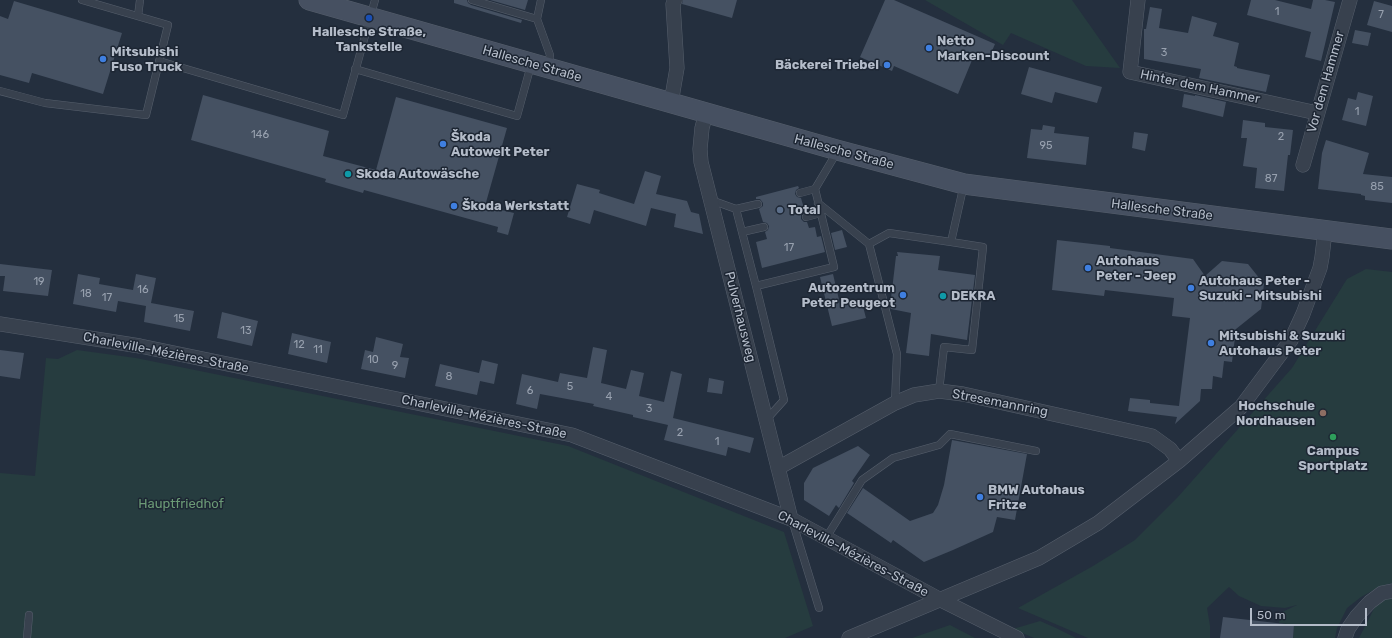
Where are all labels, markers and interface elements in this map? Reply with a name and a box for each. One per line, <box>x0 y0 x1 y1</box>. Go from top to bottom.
house number: 1 <box>1275 5 1279 19</box>
house number: 7 <box>1378 8 1384 22</box>
marker: Hallesche Straße, Tankstelle <box>364 13 374 23</box>
place label: Hallesche Straße, Tankstelle <box>312 24 426 55</box>
street label: Vor dem Hammer <box>1304 29 1348 135</box>
place label: Netto Marken-Discount <box>937 33 1049 64</box>
street label: Hallesche Straße <box>481 42 583 86</box>
marker: Netto Marken-Discount <box>924 43 934 53</box>
place label: Mitsubishi Fuso Truck <box>111 44 182 75</box>
house number: 3 <box>1161 46 1167 60</box>
marker: Mitsubishi Fuso Truck <box>98 54 108 64</box>
place label: Bäckerei Triebel <box>775 57 879 73</box>
marker: Bäckerei Triebel <box>882 60 892 70</box>
street label: Hinter dem Hammer <box>1139 67 1261 107</box>
house number: 1 <box>1355 105 1359 119</box>
house number: 146 <box>251 128 269 142</box>
place label: Škoda Autowelt Peter <box>451 129 549 160</box>
house number: 2 <box>1278 130 1284 144</box>
street label: Hallesche Straße <box>793 131 895 173</box>
marker: Škoda Autowelt Peter <box>438 139 448 149</box>
house number: 95 <box>1039 139 1053 153</box>
place label: Skoda Autowäsche <box>356 166 479 182</box>
marker: Skoda Autowäsche <box>343 169 353 179</box>
house number: 87 <box>1265 172 1277 186</box>
house number: 85 <box>1370 180 1384 194</box>
street label: Hallesche Straße <box>1110 196 1214 224</box>
place label: Škoda Werkstatt <box>462 198 569 214</box>
marker: Škoda Werkstatt <box>449 201 459 211</box>
place label: Total <box>788 202 820 218</box>
marker: Total <box>775 205 785 215</box>
house number: 17 <box>784 241 794 255</box>
place label: Autohaus Peter - Jeep <box>1096 253 1176 284</box>
marker: Autohaus Peter - Jeep <box>1083 263 1093 273</box>
street label: Pulverhausweg <box>721 270 759 364</box>
place label: Autohaus Peter - Suzuki - Mitsubishi <box>1199 273 1322 304</box>
house number: 19 <box>33 275 45 289</box>
place label: Autozentrum Peter Peugeot <box>801 280 895 311</box>
house number: 16 <box>137 283 149 297</box>
marker: Autohaus Peter - Suzuki - Mitsubishi <box>1186 283 1196 293</box>
house number: 18 <box>80 287 92 301</box>
place label: DEKRA <box>951 288 996 304</box>
marker: Autozentrum Peter Peugeot <box>898 290 908 300</box>
house number: 17 <box>102 291 112 305</box>
marker: DEKRA <box>938 291 948 301</box>
house number: 15 <box>173 312 185 326</box>
house number: 13 <box>240 324 252 338</box>
place label: Mitsubishi & Suzuki Autohaus Peter <box>1219 328 1345 359</box>
street label: Charleville-Mézières-Straße <box>82 329 250 377</box>
house number: 12 <box>293 338 305 352</box>
marker: Mitsubishi & Suzuki Autohaus Peter <box>1206 338 1216 348</box>
house number: 11 <box>313 343 323 357</box>
house number: 10 <box>367 353 379 367</box>
house number: 9 <box>392 359 398 373</box>
house number: 8 <box>446 370 452 384</box>
house number: 5 <box>567 380 573 394</box>
house number: 6 <box>527 384 533 398</box>
street label: Stresemannring <box>951 386 1049 420</box>
house number: 4 <box>606 390 612 404</box>
street label: Charleville-Mézières-Straße <box>400 392 568 442</box>
place label: Hochschule Nordhausen <box>1236 398 1315 429</box>
house number: 3 <box>646 402 652 416</box>
marker: Hochschule Nordhausen <box>1318 408 1328 418</box>
house number: 2 <box>677 426 683 440</box>
marker: Campus Sportplatz <box>1328 432 1338 442</box>
house number: 1 <box>715 435 719 449</box>
place label: Campus Sportplatz <box>1298 443 1368 474</box>
place label: BMW Autohaus Fritze <box>988 482 1085 513</box>
marker: BMW Autohaus Fritze <box>975 492 985 502</box>
park label: Hauptfriedhof <box>138 496 224 512</box>
street label: Charleville-Mézières-Straße <box>775 508 931 600</box>
scale bar <box>1252 600 1369 626</box>
text: 50 m <box>1257 608 1285 622</box>

